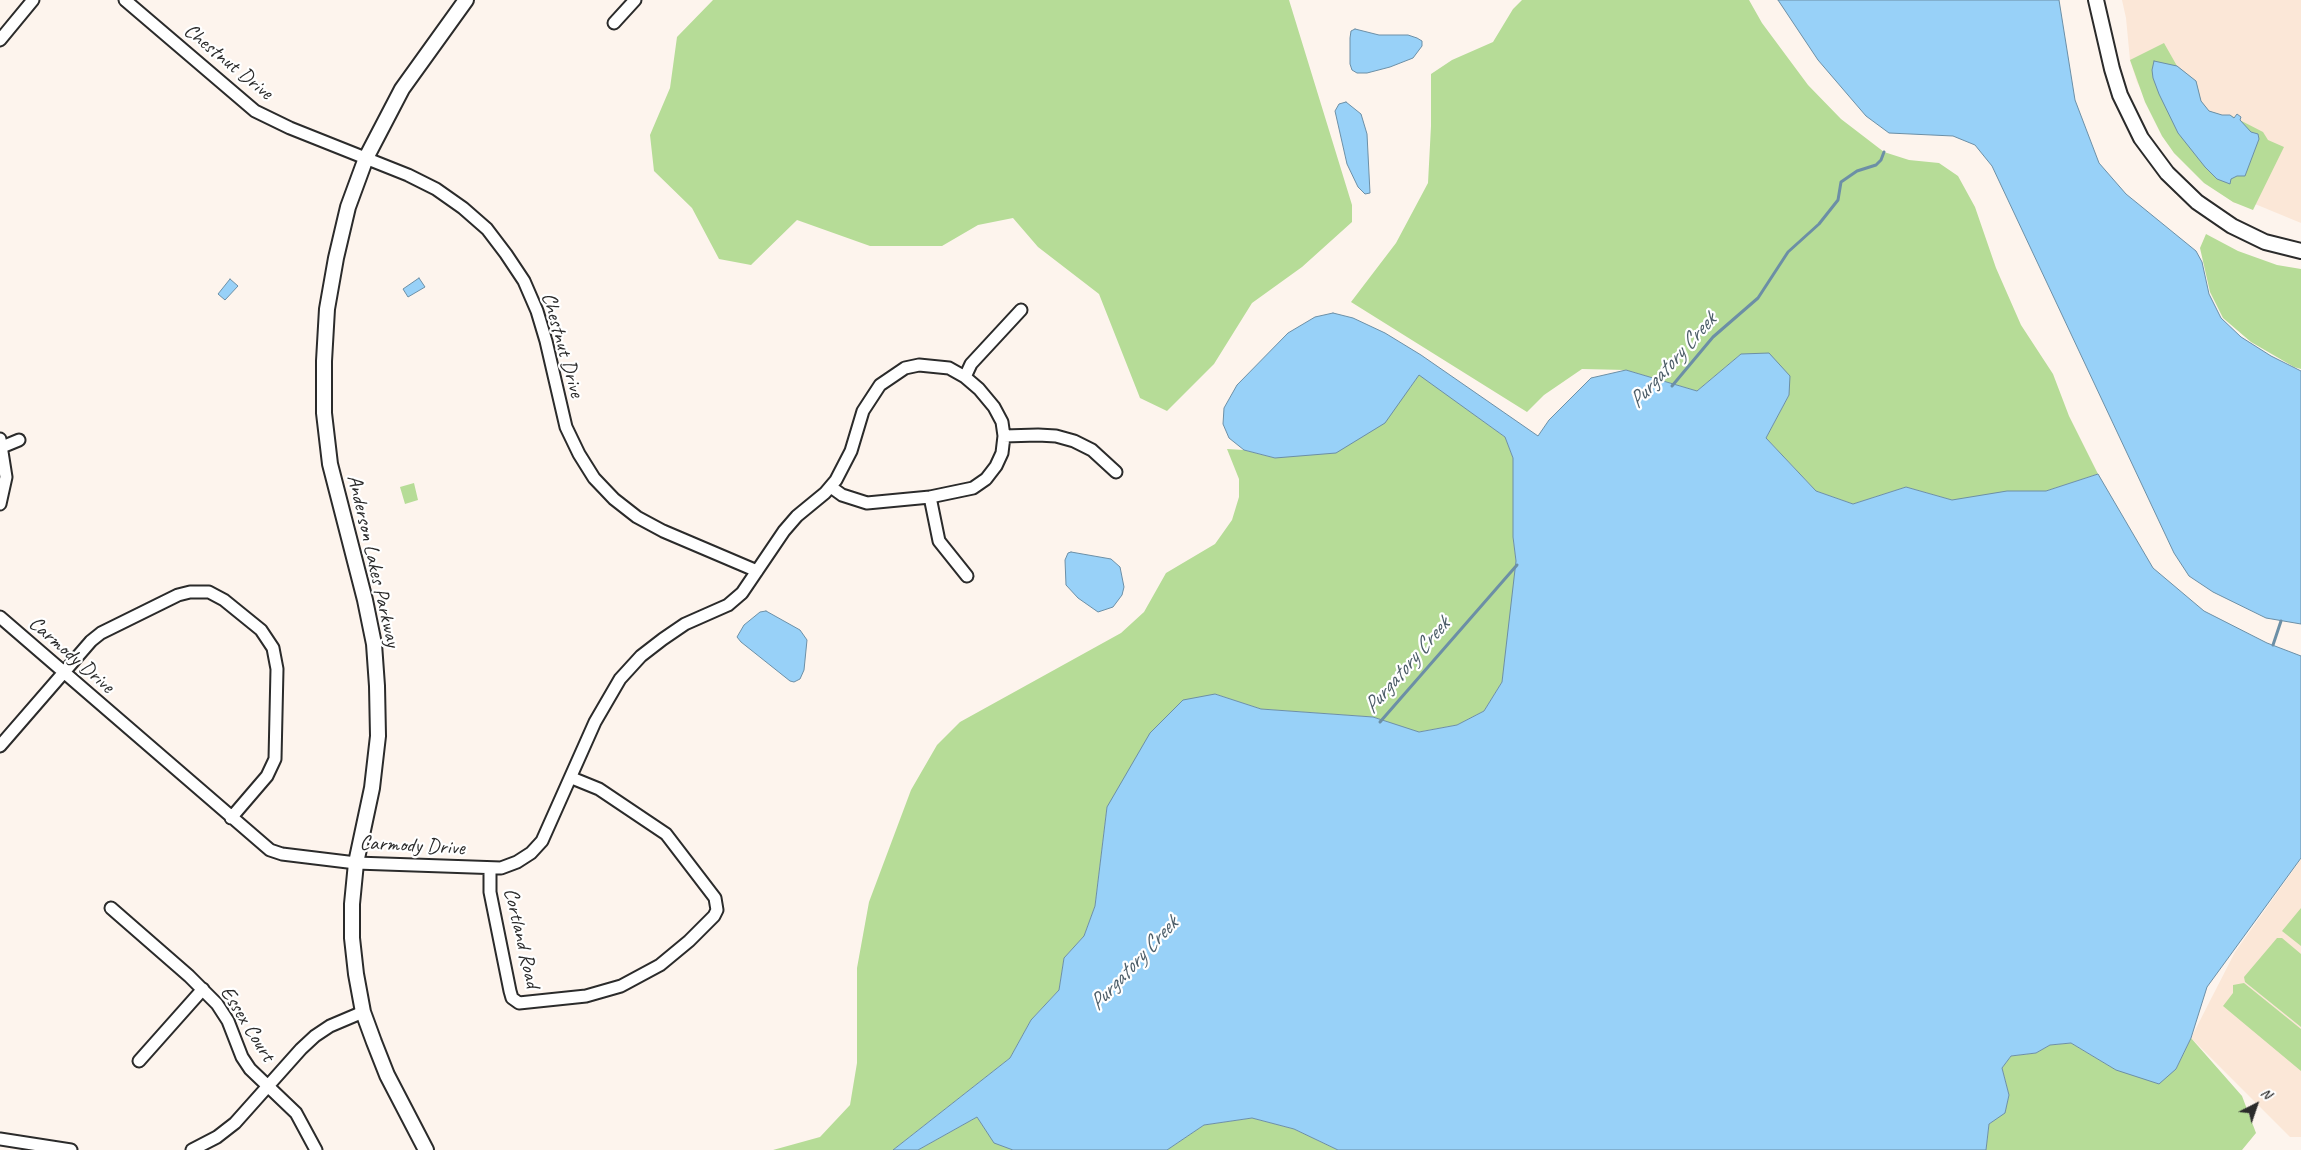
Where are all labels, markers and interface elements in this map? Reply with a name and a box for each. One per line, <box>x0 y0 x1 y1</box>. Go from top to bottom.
street label: Chestnut Drive <box>178 18 278 106</box>
street label: Chestnut Drive <box>535 290 589 400</box>
water label: Purgatory Creek <box>1623 308 1723 414</box>
street label: Anderson Lakes Parkway <box>341 472 405 650</box>
street label: Carmody Drive <box>23 611 119 699</box>
water label: Purgatory Creek <box>1358 613 1456 719</box>
street label: Carmody Drive <box>359 831 465 861</box>
street label: Cortland Road <box>497 886 545 990</box>
water label: Purgatory Creek <box>1084 912 1184 1016</box>
street label: Essex Court <box>214 982 280 1066</box>
north arrow <box>2231 1080 2281 1130</box>
text: N <box>2257 1084 2275 1103</box>

